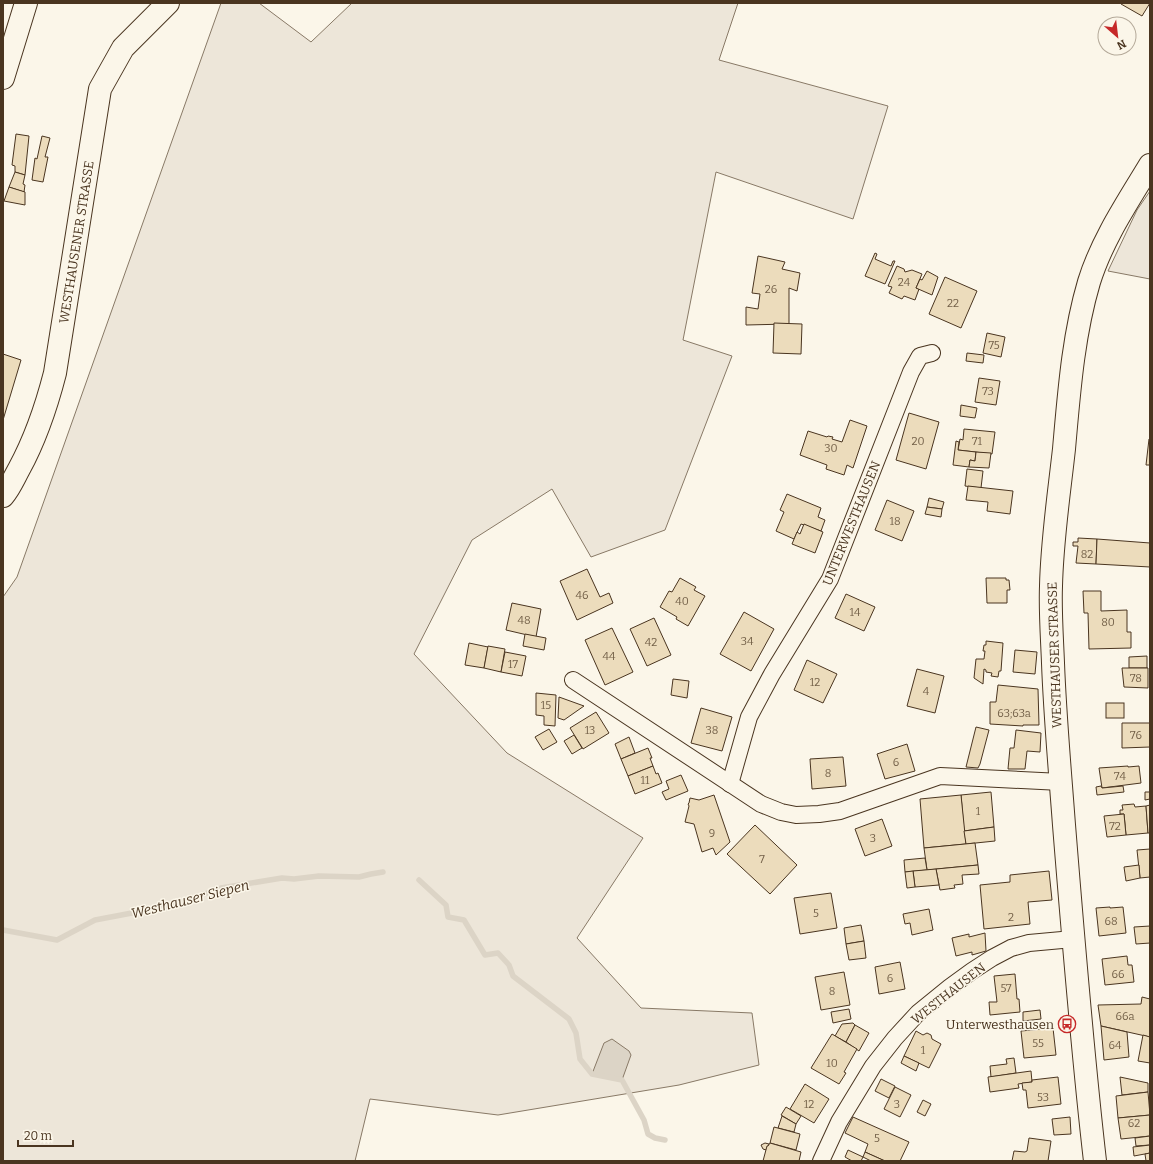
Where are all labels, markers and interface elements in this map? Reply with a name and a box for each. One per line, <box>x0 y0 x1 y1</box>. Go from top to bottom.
north arrow <box>1097 16 1137 56</box>
text: N <box>1114 37 1128 52</box>
street label: WESTHAUSENER STRASSE <box>56 160 97 325</box>
house number: 24 <box>898 276 911 289</box>
house number: 26 <box>765 283 777 296</box>
house number: 22 <box>947 297 959 310</box>
house number: 75 <box>988 339 1000 352</box>
house number: 73 <box>982 385 994 398</box>
house number: 20 <box>911 435 925 448</box>
house number: 71 <box>972 435 983 448</box>
house number: 30 <box>824 442 838 455</box>
street label: UNTERWESTHAUSEN <box>820 459 883 588</box>
house number: 18 <box>889 515 901 528</box>
house number: 82 <box>1081 548 1093 561</box>
street label: WESTHAUSER STRASSE <box>1044 582 1065 728</box>
house number: 46 <box>576 589 588 602</box>
house number: 40 <box>675 595 689 608</box>
house number: 14 <box>850 606 861 619</box>
house number: 48 <box>517 614 531 627</box>
house number: 80 <box>1101 616 1115 629</box>
house number: 34 <box>741 635 754 648</box>
house number: 42 <box>645 636 657 649</box>
house number: 44 <box>603 650 616 663</box>
house number: 17 <box>508 658 518 671</box>
house number: 78 <box>1130 672 1142 685</box>
house number: 12 <box>810 676 820 689</box>
house number: 4 <box>923 685 930 698</box>
house number: 15 <box>541 699 551 712</box>
house number: 63;63a <box>997 707 1031 720</box>
house number: 13 <box>585 724 595 737</box>
house number: 38 <box>706 724 718 737</box>
house number: 76 <box>1130 729 1142 742</box>
house number: 6 <box>893 756 899 769</box>
house number: 8 <box>825 767 831 780</box>
house number: 74 <box>1114 770 1126 783</box>
house number: 11 <box>641 774 650 787</box>
house number: 1 <box>976 805 981 818</box>
house number: 72 <box>1109 820 1121 833</box>
house number: 9 <box>709 827 715 840</box>
house number: 3 <box>870 832 876 845</box>
house number: 7 <box>759 853 765 866</box>
water label: Westhauser Siepen <box>129 877 251 922</box>
house number: 5 <box>813 907 819 920</box>
house number: 2 <box>1008 911 1014 924</box>
house number: 68 <box>1104 915 1118 928</box>
street label: WESTHAUSEN <box>908 960 988 1027</box>
house number: 66 <box>1112 968 1124 981</box>
house number: 6 <box>887 972 893 985</box>
house number: 57 <box>1000 982 1012 995</box>
house number: 8 <box>829 985 835 998</box>
house number: 66a <box>1116 1010 1134 1023</box>
bus stop icon: Unterwesthausen <box>1057 1014 1077 1034</box>
place label: Unterwesthausen <box>946 1017 1055 1032</box>
house number: 55 <box>1032 1037 1044 1050</box>
house number: 64 <box>1109 1039 1122 1052</box>
house number: 1 <box>921 1044 926 1057</box>
house number: 10 <box>826 1057 838 1070</box>
house number: 53 <box>1037 1091 1049 1104</box>
house number: 12 <box>804 1098 814 1111</box>
house number: 3 <box>894 1098 900 1111</box>
house number: 62 <box>1128 1117 1140 1130</box>
scale bar <box>18 1122 73 1148</box>
text: 20 m <box>24 1129 53 1143</box>
house number: 5 <box>874 1132 880 1145</box>

